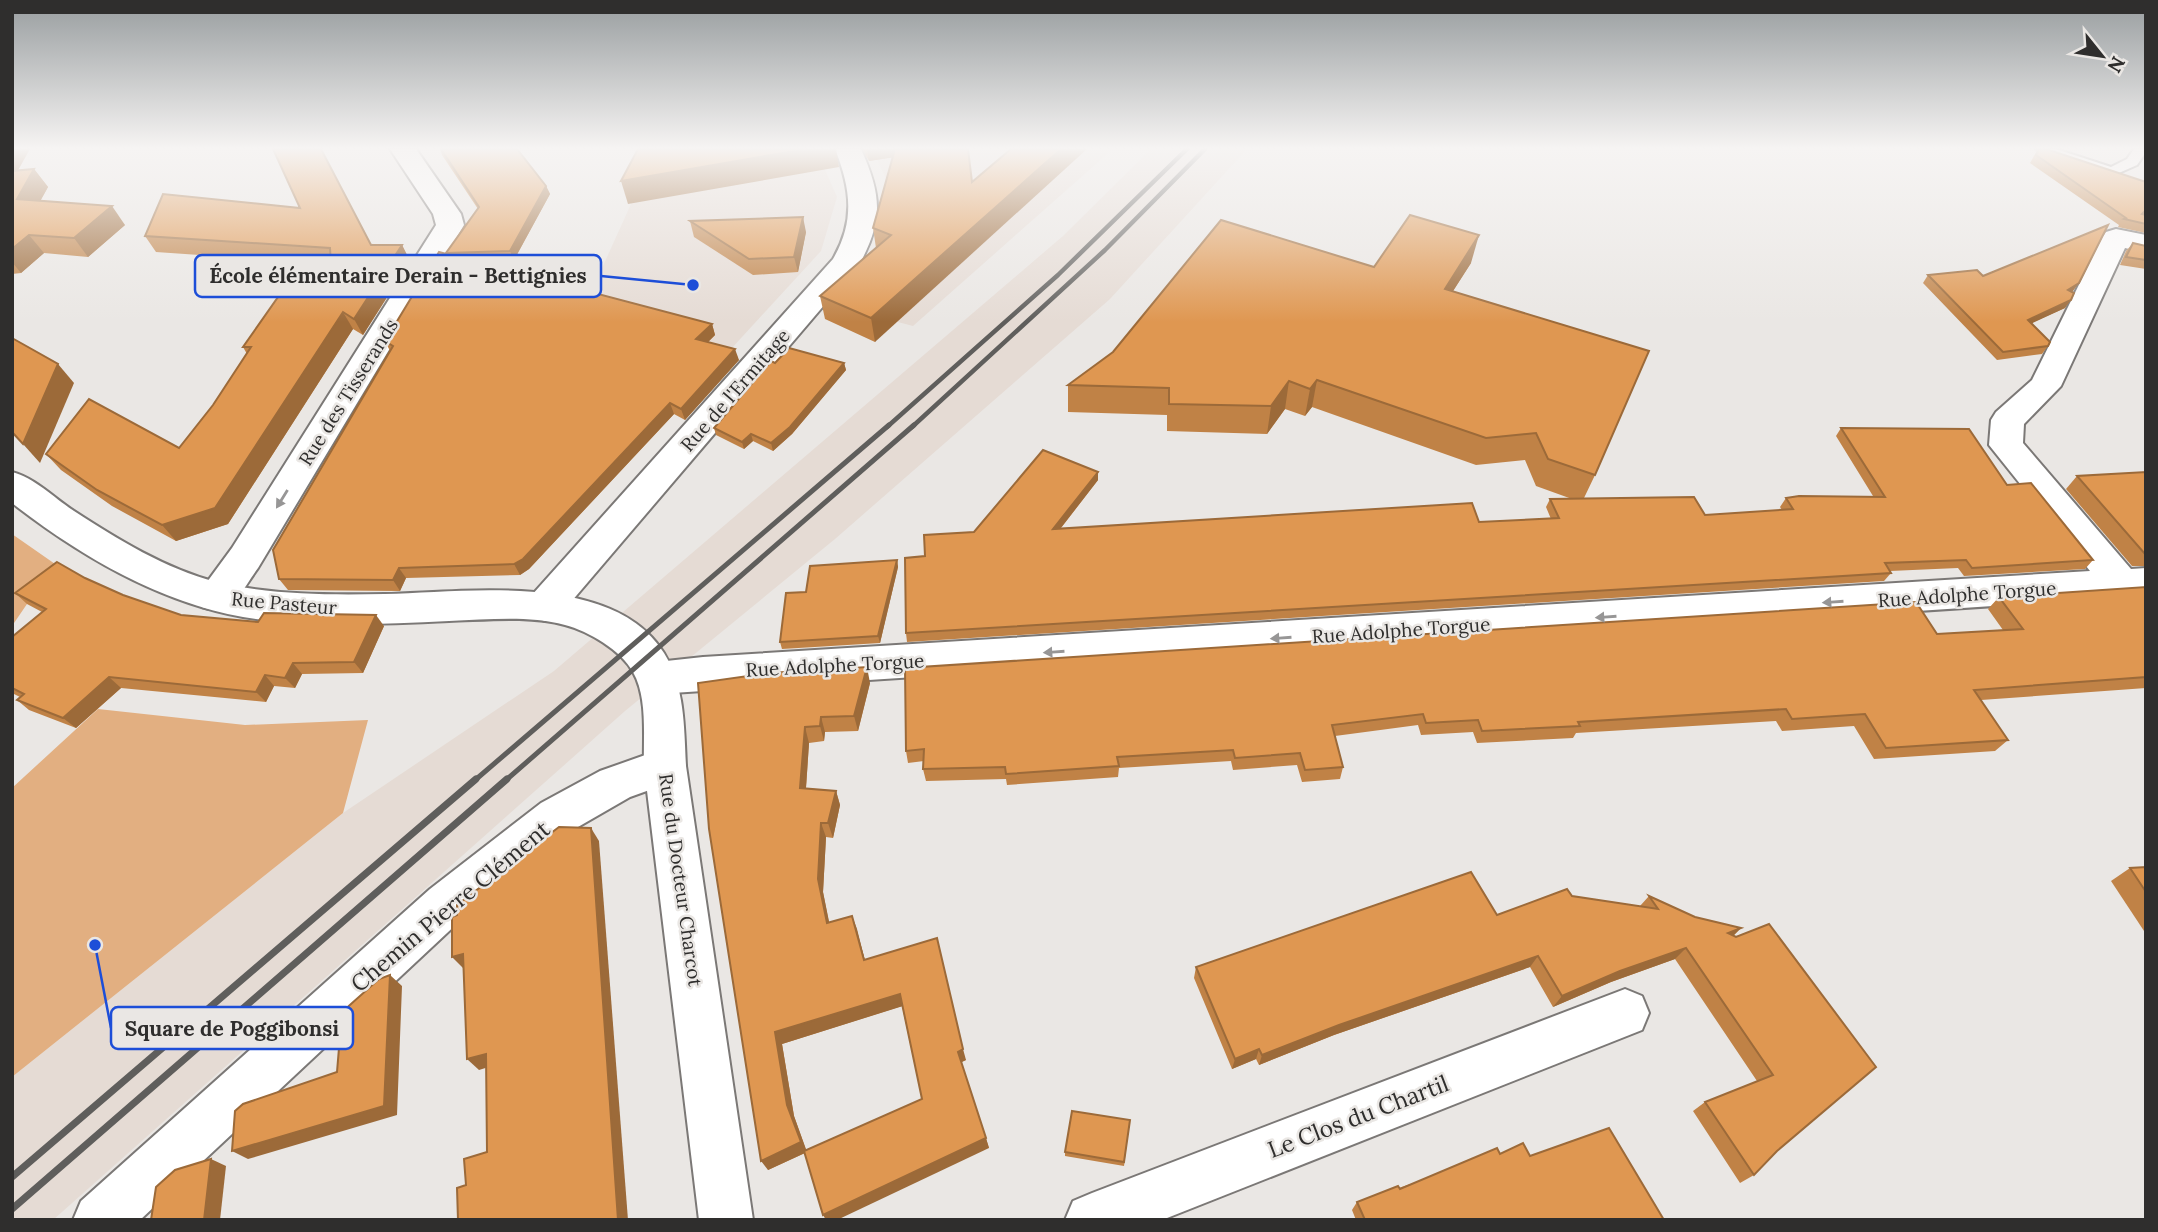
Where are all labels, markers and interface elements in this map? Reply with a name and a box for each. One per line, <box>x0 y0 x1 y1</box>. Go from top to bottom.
north arrow <box>2067 21 2137 91</box>
text: N <box>2103 52 2131 77</box>
callout: École élémentaire Derain - Bettignies <box>195 255 601 297</box>
text: École élémentaire Derain - Bettignies <box>209 262 587 289</box>
street label: Rue des Tisserands <box>293 314 403 470</box>
street label: Rue de l'Ermitage <box>675 324 795 456</box>
one-way arrow <box>276 490 288 509</box>
street label: Rue Adolphe Torgue <box>1877 576 2057 612</box>
street label: Rue Pasteur <box>230 586 338 620</box>
one-way arrow <box>1822 597 1844 608</box>
street label: Rue Adolphe Torgue <box>1311 612 1491 648</box>
one-way arrow <box>1595 612 1617 623</box>
one-way arrow <box>1270 632 1292 643</box>
one-way arrow <box>1043 647 1065 658</box>
street label: Rue Adolphe Torgue <box>745 648 925 682</box>
street label: Rue du Docteur Charcot <box>654 772 708 989</box>
street label: Chemin Pierre Clément <box>345 814 556 998</box>
callout: Square de Poggibonsi <box>111 1007 353 1049</box>
text: Square de Poggibonsi <box>125 1015 339 1042</box>
street label: Le Clos du Chartil <box>1264 1068 1452 1164</box>

